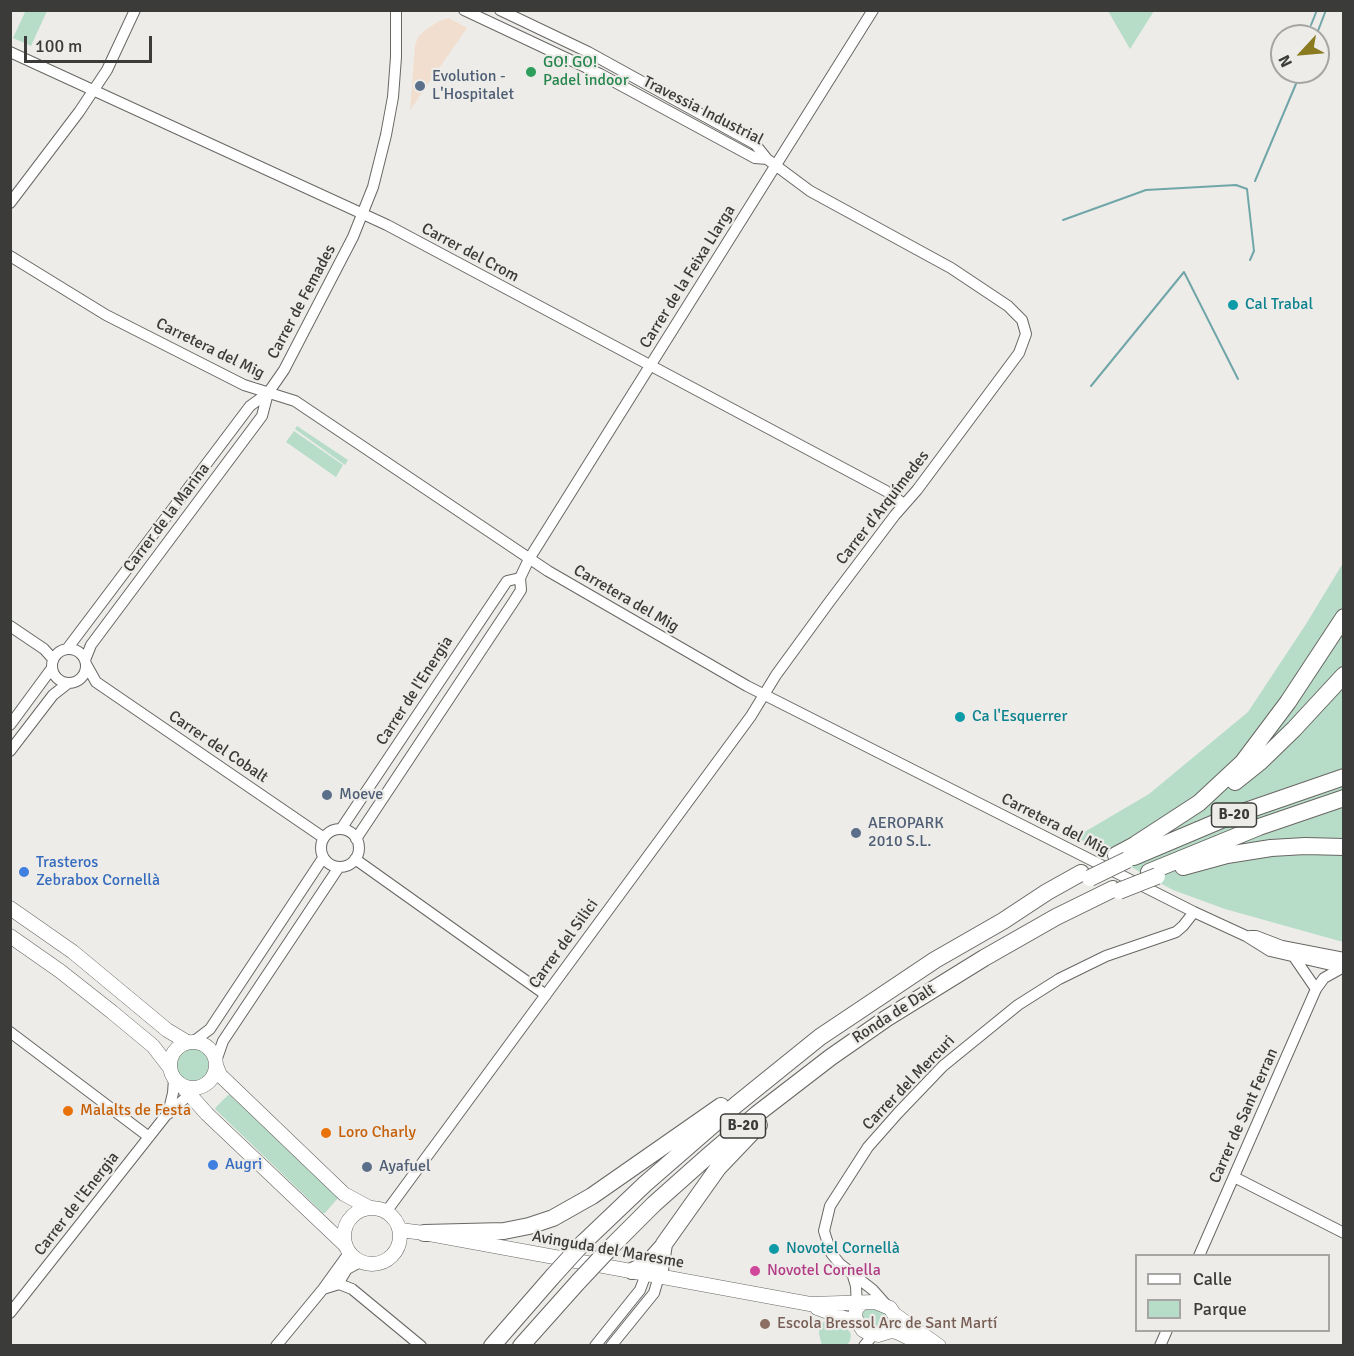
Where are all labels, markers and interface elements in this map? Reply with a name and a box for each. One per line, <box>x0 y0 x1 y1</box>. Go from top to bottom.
scale bar <box>27 24 154 62</box>
north arrow <box>1270 24 1330 84</box>
text: 100 m <box>35 35 82 57</box>
text: N <box>1274 52 1297 70</box>
place label: GO! GO! Padel indoor <box>543 53 629 91</box>
marker: GO! GO! Padel indoor <box>524 65 538 79</box>
place label: Evolution - L'Hospitalet <box>432 67 514 105</box>
street label: Travessia Industrial <box>640 72 766 150</box>
marker: Evolution - L'Hospitalet <box>413 79 427 93</box>
street label: Carrer de la Feixa Llarga <box>636 202 740 352</box>
street label: Carrer del Crom <box>418 219 522 287</box>
street label: Carrer de Femades <box>264 242 340 362</box>
place label: Cal Trabal <box>1245 295 1313 315</box>
marker: Cal Trabal <box>1226 298 1240 312</box>
street label: Carretera del Mig <box>153 314 267 384</box>
street label: Carrer d'Arquímedes <box>832 447 934 569</box>
street label: Carrer de la Marina <box>120 460 214 576</box>
street label: Carretera del Mig <box>570 561 682 637</box>
street label: Carrer de l'Energia <box>373 633 457 749</box>
street label: Carrer del Cobalt <box>165 707 271 787</box>
place label: Ca l'Esquerrer <box>972 707 1067 727</box>
marker: Ca l'Esquerrer <box>953 710 967 724</box>
place label: Moeve <box>339 785 383 805</box>
marker: Moeve <box>320 788 334 802</box>
street label: Carretera del Mig <box>998 790 1112 860</box>
road number: B-20 <box>1212 803 1256 827</box>
place label: AEROPARK 2010 S.L. <box>868 814 944 852</box>
marker: AEROPARK 2010 S.L. <box>849 826 863 840</box>
place label: Trasteros Zebrabox Cornellà <box>36 853 160 891</box>
marker: Trasteros Zebrabox Cornellà <box>17 865 31 879</box>
street label: Carrer del Silici <box>525 896 603 992</box>
street label: Ronda de Dalt <box>849 980 939 1048</box>
street label: Carrer del Mercuri <box>859 1032 959 1134</box>
street label: Carrer de Sant Ferran <box>1206 1045 1282 1187</box>
place label: Malalts de Festa <box>80 1101 191 1121</box>
marker: Malalts de Festa <box>61 1104 75 1118</box>
road number: B-20 <box>720 1114 766 1138</box>
place label: Loro Charly <box>338 1123 416 1143</box>
marker: Loro Charly <box>319 1126 333 1140</box>
street label: Carrer de l'Energia <box>31 1148 123 1260</box>
place label: Augri <box>225 1155 262 1175</box>
place label: Ayafuel <box>379 1157 431 1177</box>
marker: Augri <box>206 1158 220 1172</box>
marker: Ayafuel <box>360 1160 374 1174</box>
street label: Avinguda del Maresme <box>530 1227 686 1273</box>
place label: Novotel Cornellà <box>786 1239 900 1259</box>
marker: Novotel Cornellà <box>767 1242 781 1256</box>
legend <box>1135 1254 1330 1332</box>
place label: Novotel Cornella <box>767 1261 881 1281</box>
marker: Novotel Cornella <box>748 1264 762 1278</box>
text: Calle <box>1193 1268 1232 1290</box>
text: Parque <box>1193 1298 1247 1320</box>
place label: Escola Bressol Arc de Sant Martí <box>777 1314 997 1334</box>
marker: Escola Bressol Arc de Sant Martí <box>758 1317 772 1331</box>

